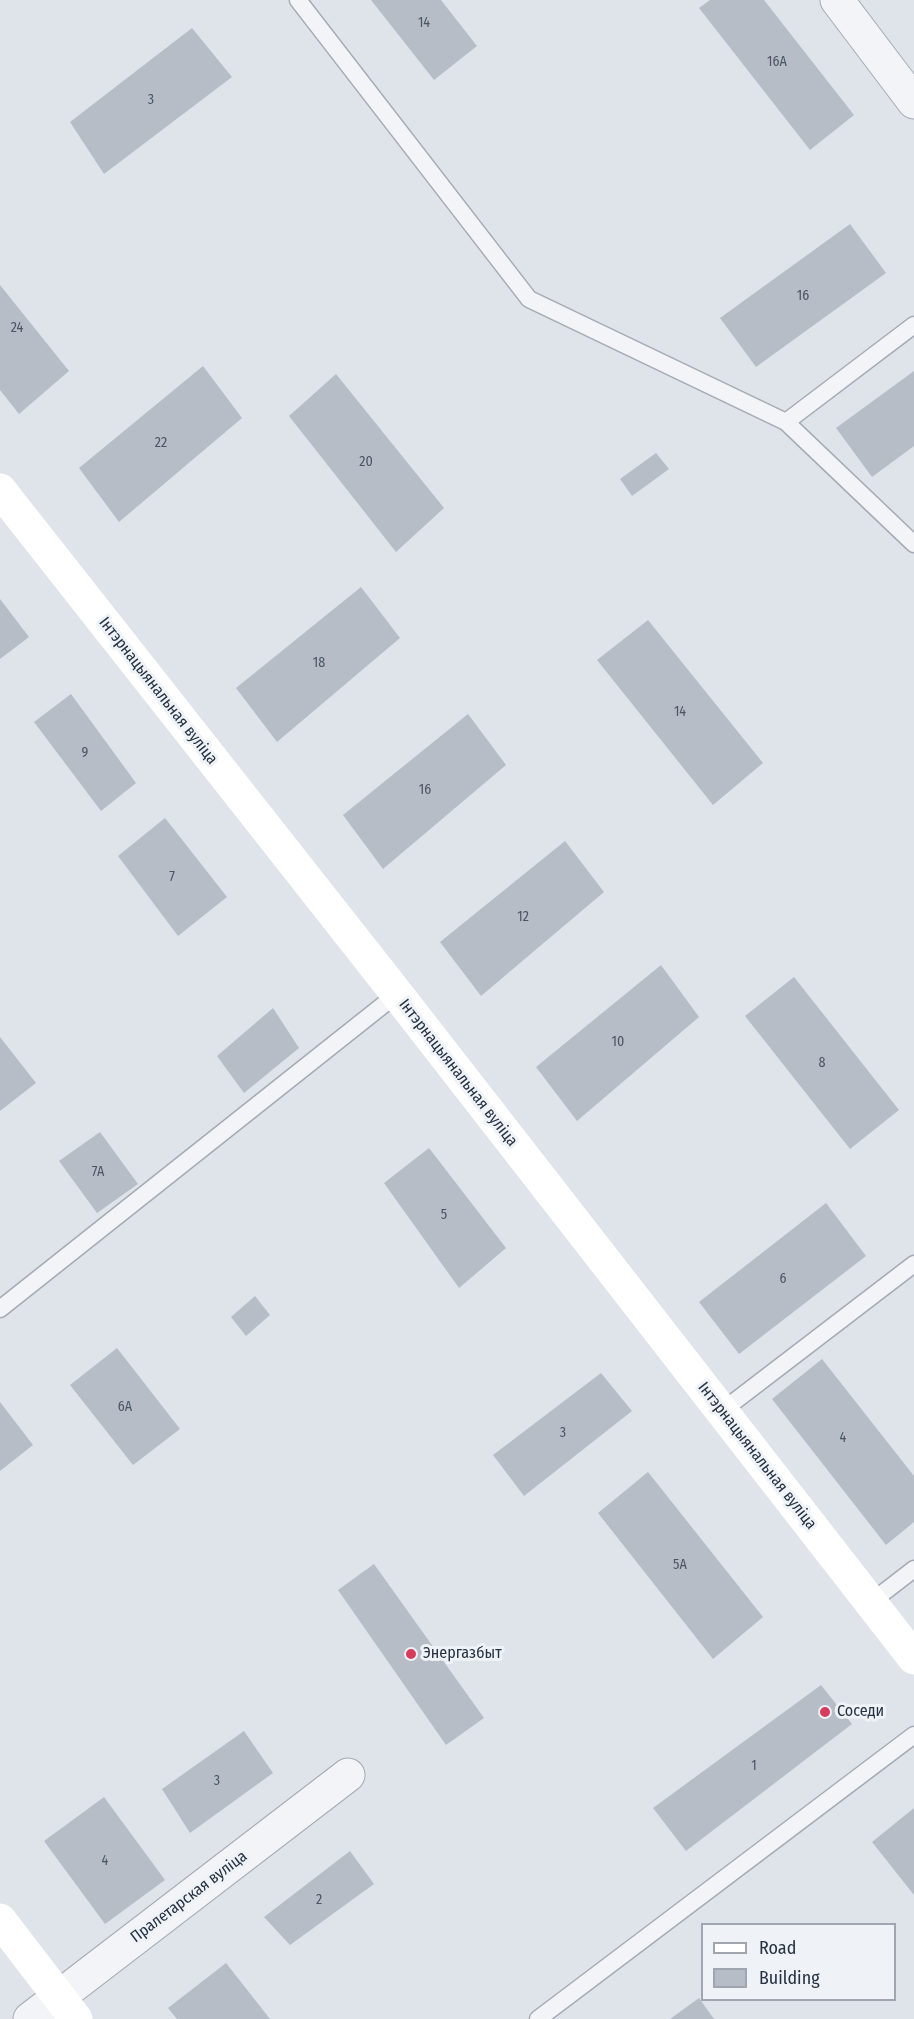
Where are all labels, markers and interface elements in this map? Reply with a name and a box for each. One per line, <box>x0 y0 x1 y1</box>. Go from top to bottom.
house number: 14 <box>418 15 430 31</box>
house number: 16А <box>767 54 787 70</box>
house number: 3 <box>148 92 154 108</box>
house number: 16 <box>797 288 809 304</box>
house number: 24 <box>11 320 23 336</box>
house number: 22 <box>155 435 167 451</box>
house number: 20 <box>359 454 373 470</box>
street label: Інтэрнацыянальная вуліца <box>95 614 221 768</box>
house number: 18 <box>313 655 325 671</box>
house number: 14 <box>674 704 686 720</box>
house number: 9 <box>82 745 88 761</box>
house number: 16 <box>419 782 431 798</box>
house number: 7 <box>169 869 175 885</box>
house number: 12 <box>517 909 529 925</box>
street label: Інтэрнацыянальная вуліца <box>395 996 521 1150</box>
house number: 10 <box>612 1034 624 1050</box>
house number: 8 <box>819 1055 825 1071</box>
house number: 7А <box>92 1164 104 1180</box>
house number: 5 <box>441 1207 447 1223</box>
house number: 6 <box>780 1271 786 1287</box>
street label: Інтэрнацыянальная вуліца <box>694 1379 820 1533</box>
house number: 6А <box>118 1399 132 1415</box>
house number: 3 <box>560 1425 566 1441</box>
house number: 4 <box>840 1430 846 1446</box>
house number: 5А <box>673 1557 687 1573</box>
place label: Энергазбыт <box>423 1644 502 1664</box>
marker: Энергазбыт <box>404 1647 418 1661</box>
place label: Соседи <box>837 1702 884 1722</box>
marker: Соседи <box>818 1705 832 1719</box>
house number: 1 <box>751 1758 757 1774</box>
house number: 3 <box>214 1773 220 1789</box>
street label: Пралетарская вуліца <box>127 1847 251 1947</box>
house number: 4 <box>102 1853 108 1869</box>
house number: 2 <box>316 1892 322 1908</box>
legend <box>701 1923 896 2001</box>
text: Road <box>759 1937 796 1959</box>
text: Building <box>759 1967 820 1989</box>

